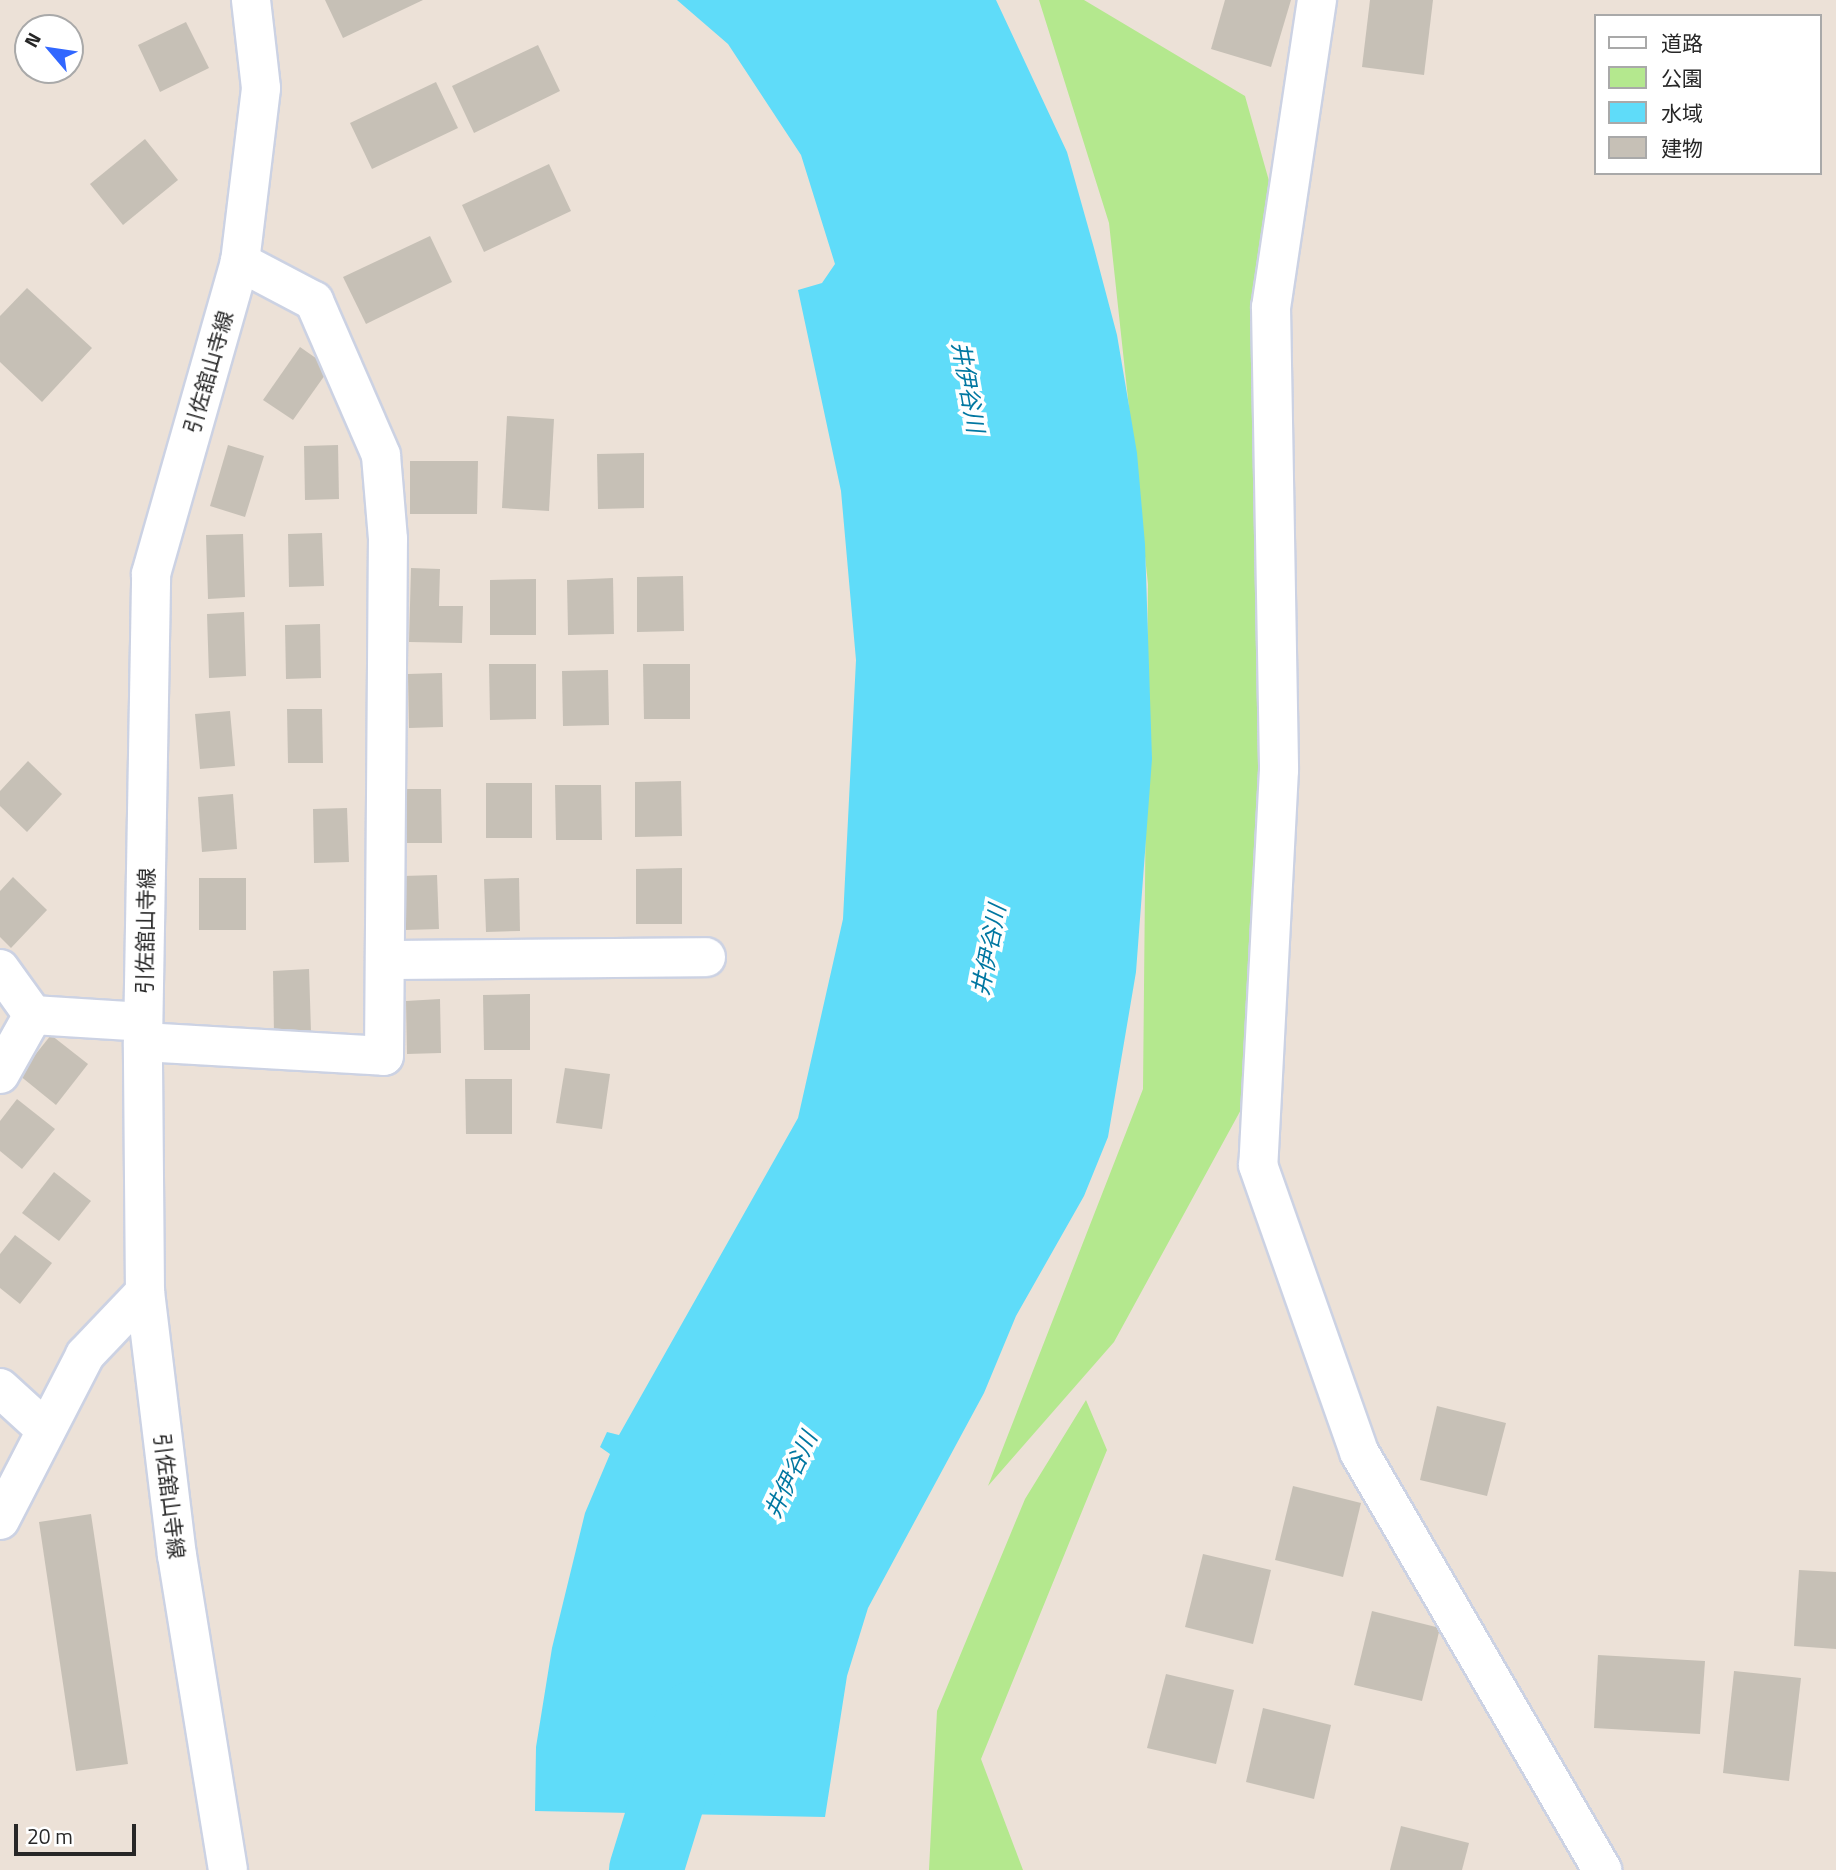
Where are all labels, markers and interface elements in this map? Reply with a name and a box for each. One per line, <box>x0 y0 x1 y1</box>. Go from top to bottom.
north arrow <box>14 14 84 84</box>
legend <box>1594 14 1822 175</box>
text: N <box>16 27 48 52</box>
text: 道路 <box>1661 27 1703 59</box>
text: 公園 <box>1661 62 1703 94</box>
text: 水域 <box>1661 97 1703 129</box>
text: 建物 <box>1661 132 1703 164</box>
street label: 引佐舘山寺線 <box>179 308 237 436</box>
water label: 井伊谷川 <box>946 339 990 435</box>
street label: 引佐舘山寺線 <box>131 868 159 994</box>
water label: 井伊谷川 <box>967 902 1011 998</box>
water label: 井伊谷川 <box>759 1427 823 1523</box>
street label: 引佐舘山寺線 <box>150 1432 190 1560</box>
scale bar <box>18 1811 140 1855</box>
text: 20 m <box>27 1820 73 1852</box>

